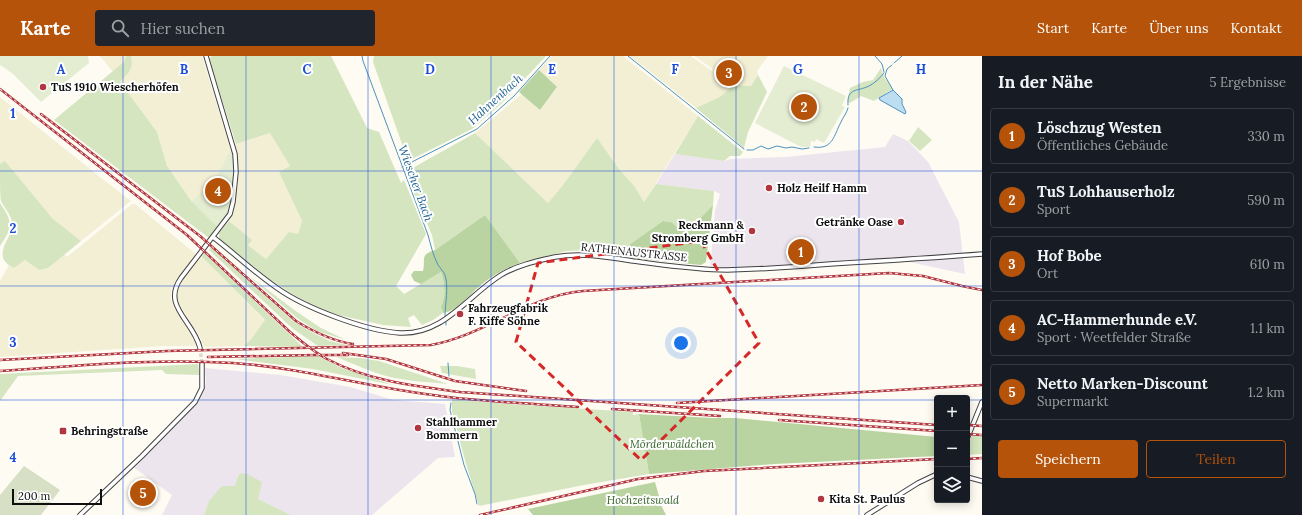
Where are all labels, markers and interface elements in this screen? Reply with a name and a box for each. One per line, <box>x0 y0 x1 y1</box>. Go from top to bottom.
search box <box>95 10 375 46</box>
text: Karte <box>20 16 71 40</box>
icon: search <box>109 17 131 39</box>
text: Hier suchen <box>141 19 225 38</box>
text: Start <box>1037 19 1069 37</box>
text: Karte <box>1091 19 1127 37</box>
text: Über uns <box>1149 19 1209 37</box>
text: Kontakt <box>1231 19 1282 37</box>
pin: 3 <box>716 58 742 88</box>
text: A <box>57 61 66 78</box>
text: B <box>180 61 189 78</box>
text: C <box>303 61 312 78</box>
text: D <box>425 61 435 78</box>
text: E <box>548 61 556 78</box>
text: F <box>671 61 679 78</box>
text: G <box>793 61 803 78</box>
text: H <box>916 61 926 78</box>
water label: Hahnenbach <box>465 70 525 127</box>
text: In der Nähe <box>998 71 1093 93</box>
text: 5 Ergebnisse <box>1209 74 1286 91</box>
place label: TuS 1910 Wiescherhöfen <box>51 80 179 94</box>
marker: TuS 1910 Wiescherhöfen <box>38 82 48 92</box>
pin: 2 <box>791 92 817 122</box>
text: 1 <box>10 105 16 122</box>
text: Löschzug Westen <box>1037 118 1162 137</box>
text: 1 <box>1009 128 1015 145</box>
text: 330 m <box>1247 128 1285 145</box>
text: Öffentliches Gebäude <box>1037 137 1168 154</box>
water label: Wiescher Bach <box>395 143 437 223</box>
pin: 4 <box>205 176 231 206</box>
place label: Holz Heilf Hamm <box>777 181 867 195</box>
text: TuS Lohhauserholz <box>1037 182 1175 201</box>
marker: Holz Heilf Hamm <box>764 183 774 193</box>
text: 2 <box>1009 192 1015 209</box>
text: 590 m <box>1247 192 1285 209</box>
text: Sport <box>1037 201 1070 218</box>
place label: Getränke Oase <box>816 215 893 229</box>
marker: Getränke Oase <box>896 217 906 227</box>
place label: Reckmann & Stromberg GmbH <box>652 218 745 245</box>
text: 2 <box>10 220 17 237</box>
marker: Reckmann & Stromberg GmbH <box>747 226 757 236</box>
pin: 1 <box>788 237 814 267</box>
street label: RATHENAUSTRASSE <box>580 239 688 265</box>
text: Hof Bobe <box>1037 246 1102 265</box>
text: 3 <box>1008 256 1016 273</box>
text: 610 m <box>1250 256 1285 273</box>
text: Ort <box>1037 265 1058 282</box>
place label: Fahrzeugfabrik F. Kiffe Söhne <box>468 301 548 328</box>
marker: Fahrzeugfabrik F. Kiffe Söhne <box>455 309 465 319</box>
text: AC-Hammerhunde e.V. <box>1037 310 1197 329</box>
text: 4 <box>1008 320 1016 337</box>
text: 1.1 km <box>1250 320 1285 337</box>
text: Sport · Weetfelder Straße <box>1037 329 1191 346</box>
your location <box>671 333 691 353</box>
text: 3 <box>9 334 17 351</box>
text: Netto Marken-Discount <box>1037 374 1208 393</box>
text: 5 <box>1008 384 1016 401</box>
text: 1.2 km <box>1248 384 1285 401</box>
text: Supermarkt <box>1037 393 1108 410</box>
map controls <box>934 395 970 503</box>
button: + <box>934 395 970 431</box>
place label: Stahlhammer Bommern <box>426 415 498 442</box>
marker: Stahlhammer Bommern <box>413 423 423 433</box>
place label: Behringstraße <box>71 424 148 438</box>
marker: Behringstraße <box>58 426 68 436</box>
button: − <box>934 431 970 467</box>
park label: Mörderwäldchen <box>630 437 714 451</box>
button: Speichern <box>998 440 1138 478</box>
button: Teilen <box>1146 440 1286 478</box>
text: 4 <box>9 449 17 466</box>
button: layers <box>934 467 970 503</box>
pin: 5 <box>130 478 156 508</box>
scale bar <box>12 487 102 506</box>
text: 200 m <box>18 489 50 503</box>
place label: Kita St. Paulus <box>829 492 905 506</box>
park label: Hochzeitswald <box>607 493 680 507</box>
marker: Kita St. Paulus <box>816 494 826 504</box>

